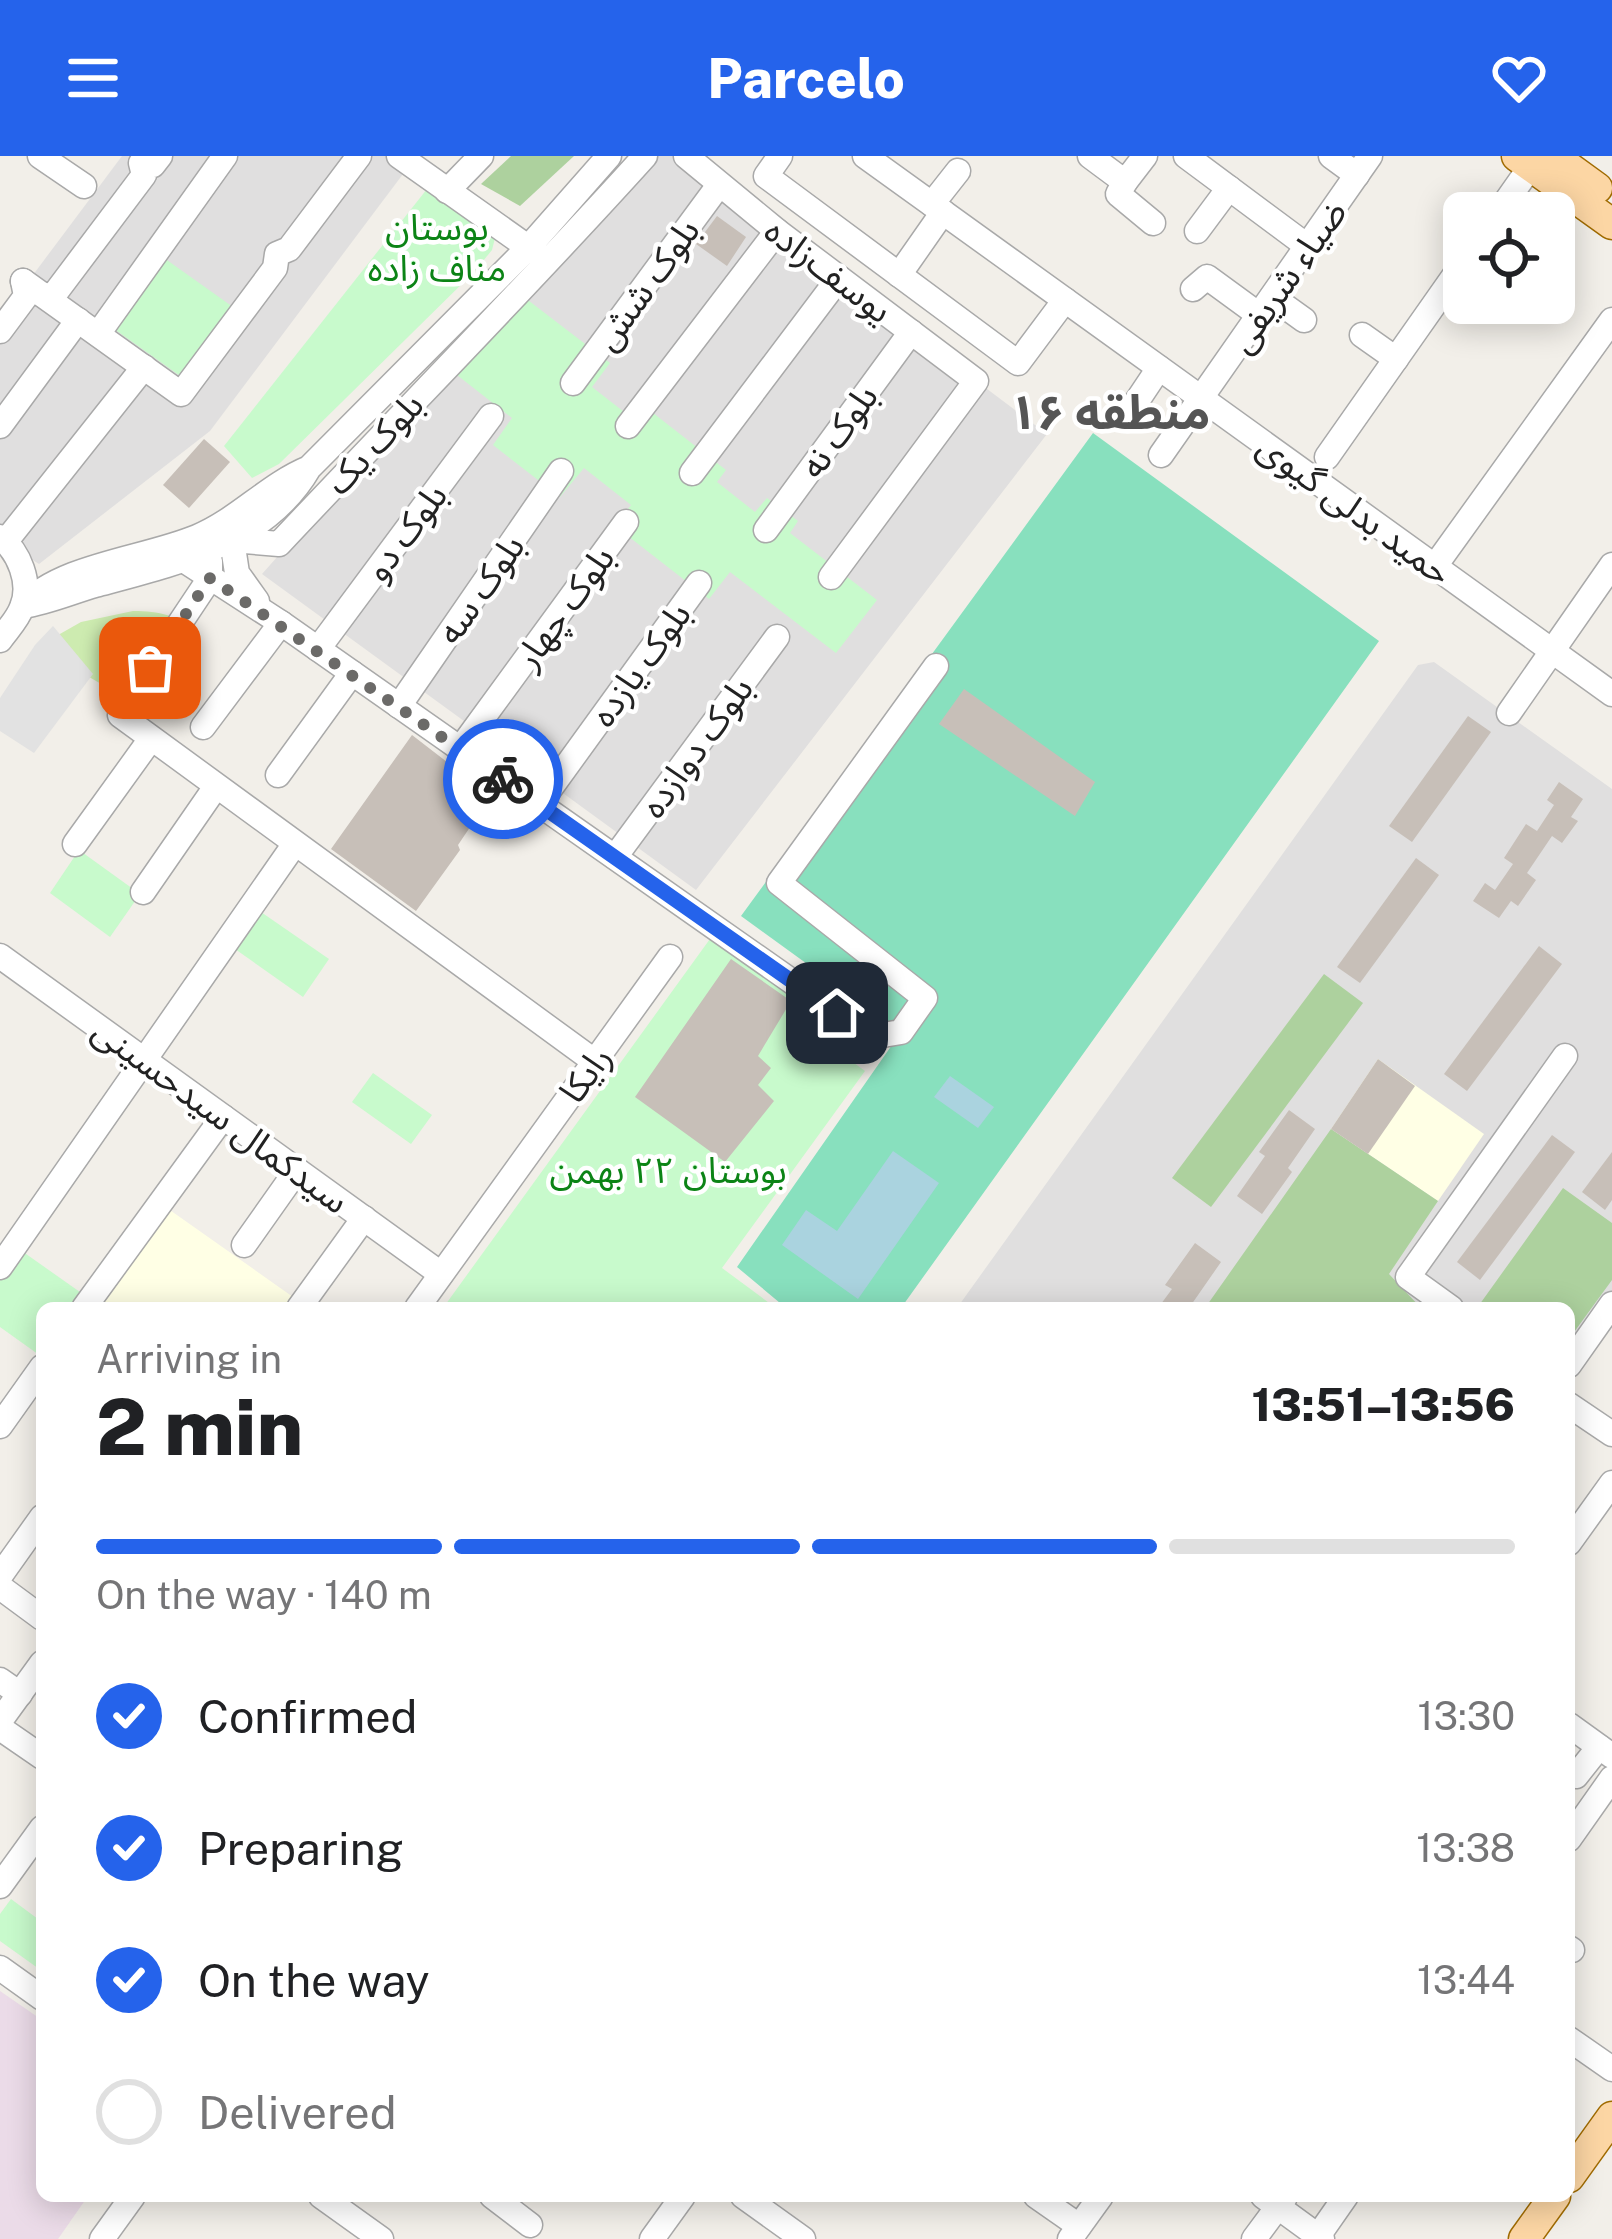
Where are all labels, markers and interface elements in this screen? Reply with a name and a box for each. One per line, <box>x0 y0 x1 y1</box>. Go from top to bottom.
icon: menu <box>60 45 126 111</box>
icon: heart <box>1486 45 1552 111</box>
text: Parcelo <box>707 47 905 110</box>
street label: ضیاء شریفی <box>1219 192 1356 361</box>
map controls <box>1443 192 1575 324</box>
button: locate <box>1443 192 1575 324</box>
park label: بوستان مناف زاده <box>368 206 506 290</box>
street label: یوسف‌زاده <box>757 209 901 332</box>
street label: بلوک شش <box>584 210 708 358</box>
street label: بلوک نه <box>790 376 887 486</box>
street label: بلوک یک <box>316 383 432 503</box>
district label: منطقه ۱۶ <box>1010 383 1210 440</box>
street label: حمید بدلی گیوی <box>1249 425 1460 594</box>
street label: بلوک دو <box>355 475 456 590</box>
street label: بلوک سه <box>427 526 533 652</box>
street label: بلوک چهار <box>505 538 625 679</box>
street label: بلوک یازده <box>581 594 700 735</box>
pin <box>99 617 201 719</box>
icon: bag <box>117 635 183 701</box>
street label: بلوک دوازده <box>631 669 762 826</box>
courier <box>443 719 563 839</box>
icon: bike <box>470 746 536 812</box>
pin <box>786 962 888 1064</box>
icon: home <box>804 980 870 1046</box>
street label: سیدکمال سیدحسینی <box>85 1008 357 1222</box>
street label: رایکا <box>550 1037 621 1111</box>
park label: بوستان ۲۲ بهمن <box>549 1149 787 1192</box>
text: Arriving in <box>96 1336 282 1382</box>
text: 13:51–13:56 <box>1251 1378 1515 1431</box>
text: 2 min <box>96 1381 303 1473</box>
text: On the way · 140 m <box>96 1572 432 1618</box>
icon: check <box>96 1683 162 1749</box>
text: Confirmed <box>198 1690 417 1743</box>
text: 13:30 <box>1418 1693 1515 1739</box>
icon: check <box>96 1815 162 1881</box>
text: Preparing <box>198 1822 404 1875</box>
text: 13:38 <box>1416 1825 1515 1871</box>
icon: check <box>96 1947 162 2013</box>
text: On the way <box>198 1954 430 2007</box>
text: 13:44 <box>1417 1957 1515 2003</box>
text: Delivered <box>198 2086 397 2139</box>

